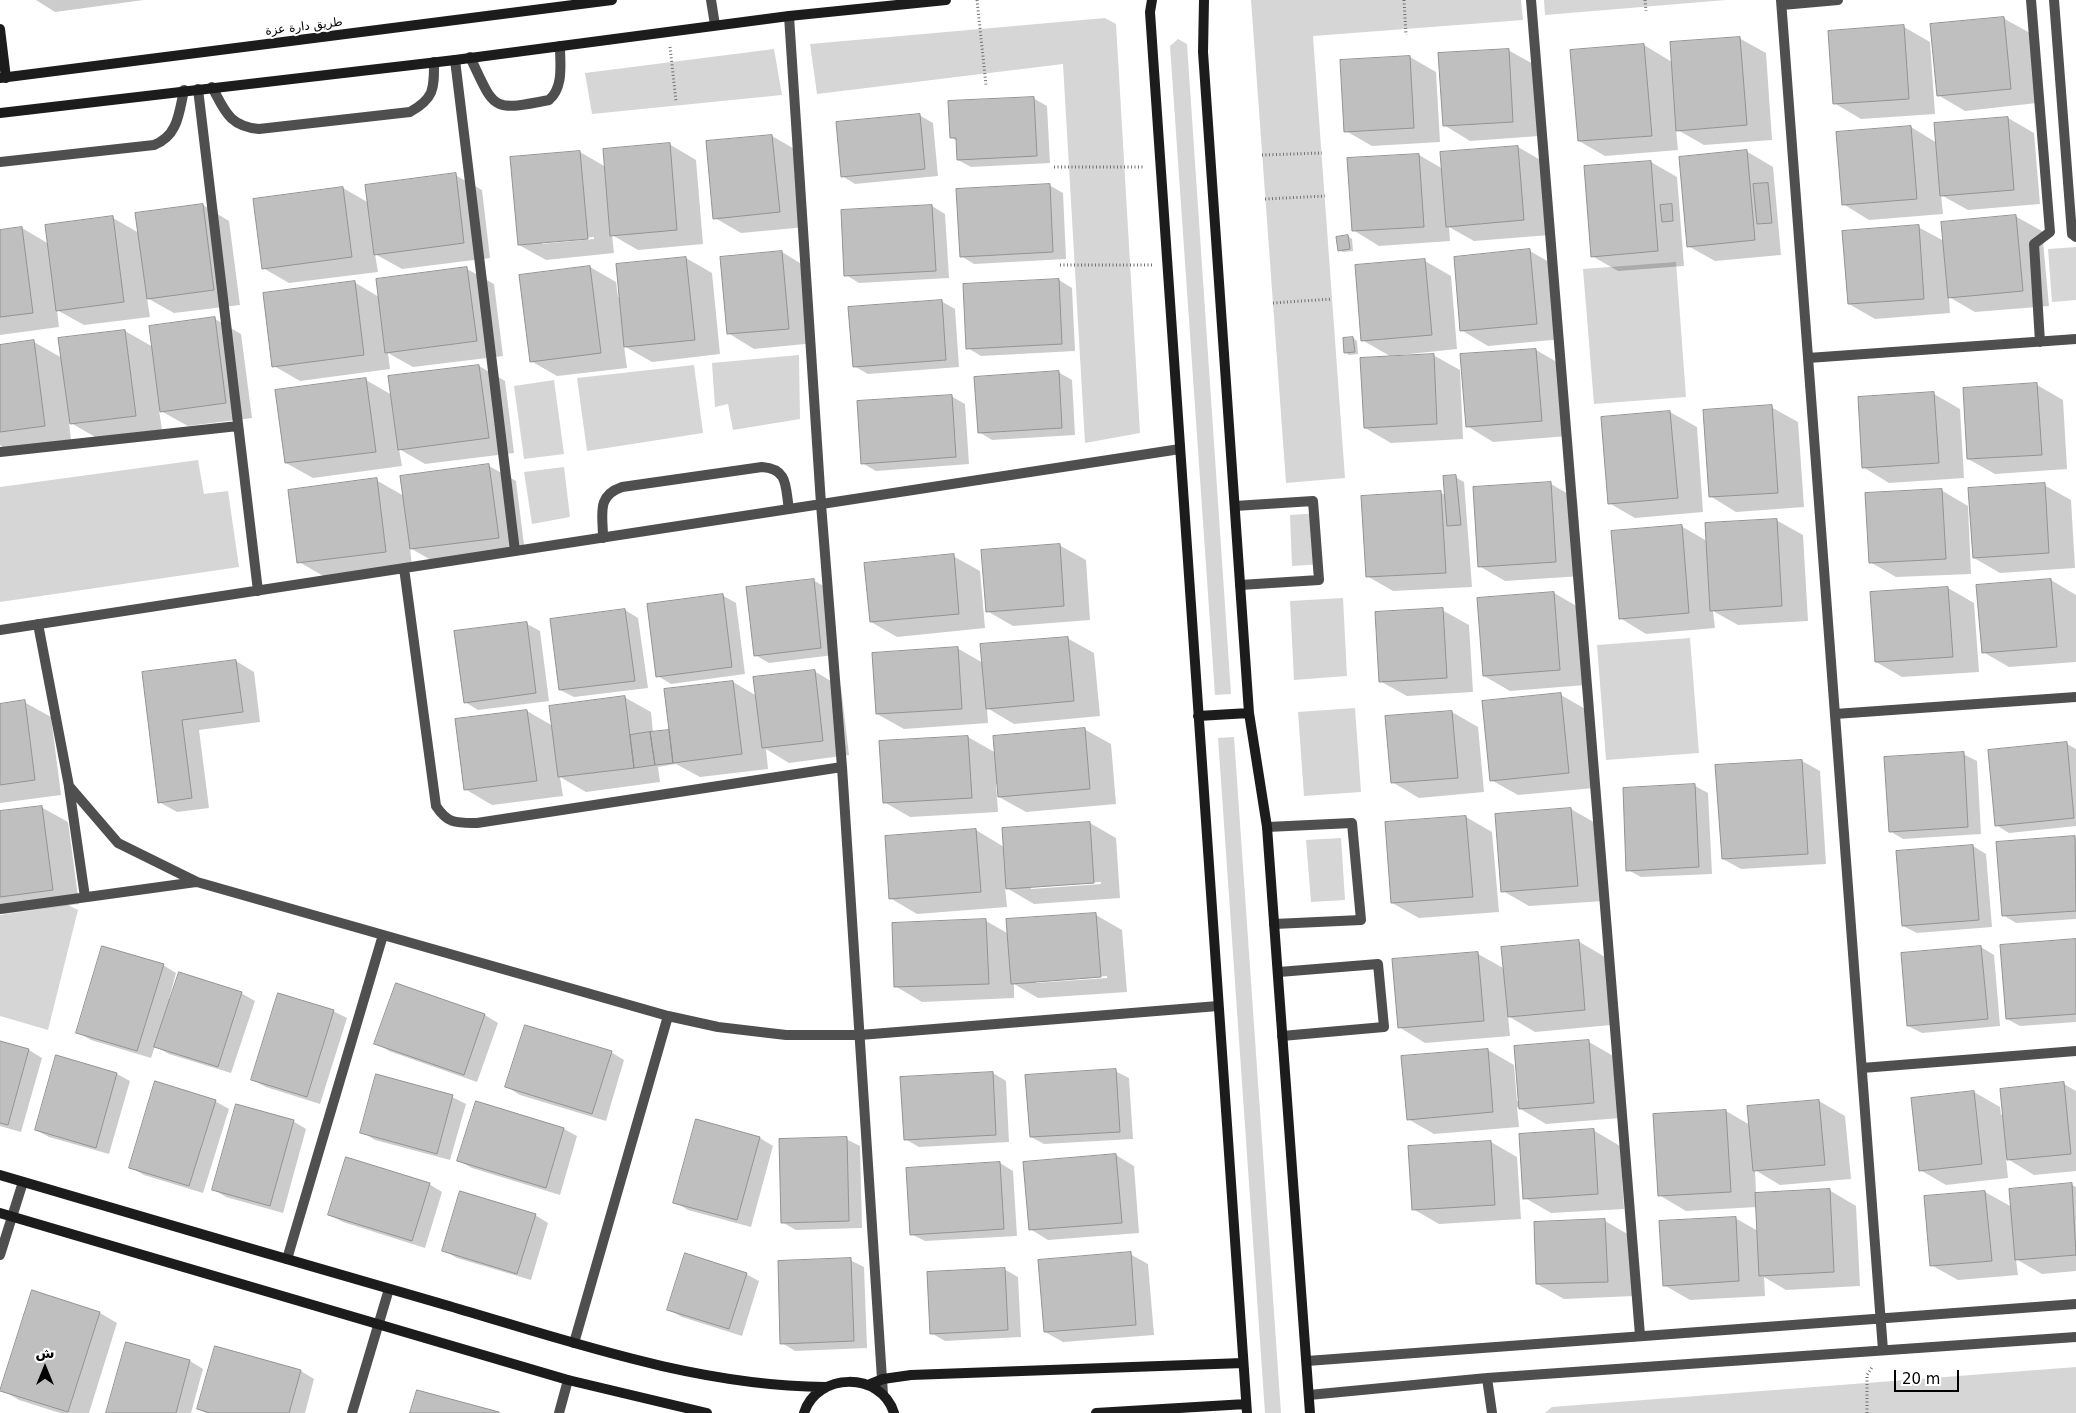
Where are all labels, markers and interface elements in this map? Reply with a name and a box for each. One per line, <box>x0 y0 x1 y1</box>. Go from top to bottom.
street label: طريق دارة عزة <box>264 15 344 39</box>
north arrow <box>20 1343 70 1393</box>
text: ش <box>35 1345 55 1361</box>
scale bar <box>1896 1360 1961 1392</box>
text: 20 m <box>1902 1370 1940 1388</box>

